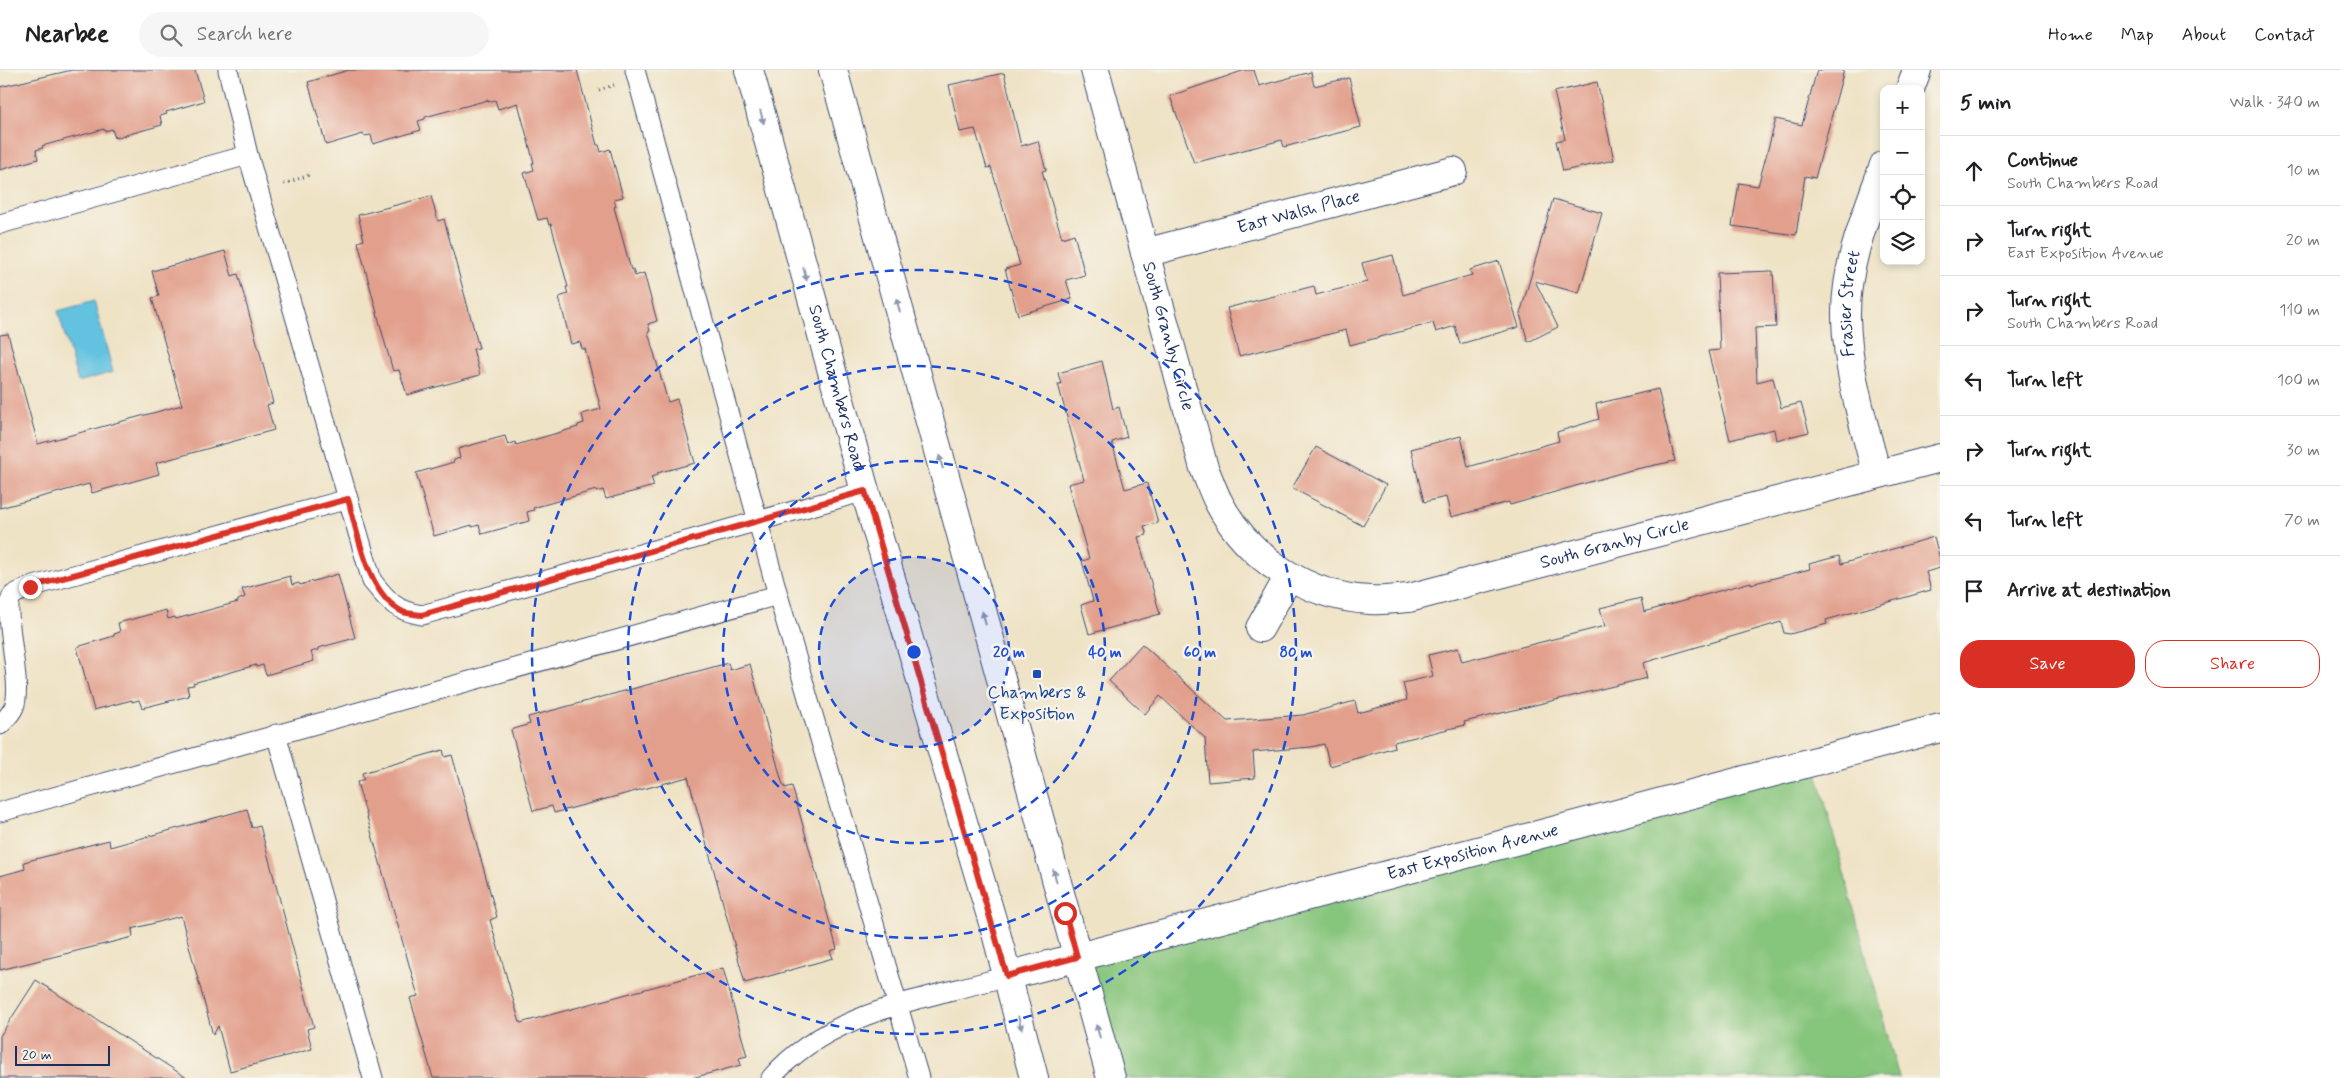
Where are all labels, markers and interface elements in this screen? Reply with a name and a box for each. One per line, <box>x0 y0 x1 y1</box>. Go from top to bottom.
search box <box>139 12 489 57</box>
text: Nearbee <box>25 19 109 50</box>
icon: search <box>157 21 185 49</box>
text: Search here <box>197 22 293 47</box>
text: Home <box>2048 23 2093 47</box>
text: Map <box>2121 23 2154 47</box>
text: About <box>2182 23 2226 47</box>
text: Contact <box>2254 23 2315 47</box>
map controls <box>1880 85 1925 265</box>
button: + <box>1880 85 1925 130</box>
text: 5 min <box>1960 89 2012 117</box>
text: Walk · 340 m <box>2230 92 2320 113</box>
one-way arrow <box>758 109 766 125</box>
button: − <box>1880 130 1925 175</box>
text: Continue <box>2007 148 2078 173</box>
icon: ahead <box>1960 157 1988 185</box>
text: 10 m <box>2287 160 2320 181</box>
text: South Chambers Road <box>2007 173 2158 194</box>
button: locate <box>1880 175 1925 220</box>
street label: East Walsh Place <box>1235 184 1363 240</box>
text: Turn right <box>2007 218 2091 243</box>
button: layers <box>1880 220 1925 265</box>
icon: right <box>1960 227 1988 255</box>
text: 20 m <box>2286 230 2320 251</box>
text: East Exposition Avenue <box>2007 243 2164 264</box>
street label: Frasier Street <box>1834 248 1867 358</box>
street label: South Granby Circle <box>1136 259 1200 413</box>
one-way arrow <box>801 266 809 281</box>
text: Turn right <box>2007 288 2091 313</box>
icon: right <box>1960 297 1988 325</box>
one-way arrow <box>893 298 901 313</box>
text: 110 m <box>2279 300 2320 321</box>
street label: South Chambers Road <box>802 302 871 472</box>
text: South Chambers Road <box>2007 313 2158 334</box>
icon: left <box>1960 367 1988 395</box>
text: Turn left <box>2007 368 2083 393</box>
text: 100 m <box>2277 370 2320 391</box>
icon: right <box>1960 437 1988 465</box>
text: Turn right <box>2007 438 2091 463</box>
text: 30 m <box>2287 440 2320 461</box>
one-way arrow <box>937 454 945 469</box>
icon: left <box>1960 507 1988 535</box>
text: Turn left <box>2007 508 2083 533</box>
text: 70 m <box>2284 510 2320 531</box>
street label: South Granby Circle <box>1537 513 1692 575</box>
route end <box>19 576 42 599</box>
icon: arrive <box>1960 577 1988 605</box>
text: Arrive at destination <box>2007 578 2171 603</box>
one-way arrow <box>980 611 988 626</box>
button: Save <box>1960 640 2135 688</box>
button: Share <box>2145 640 2320 688</box>
centre of rings <box>905 643 923 661</box>
text: 20 m <box>993 643 1025 663</box>
text: 40 m <box>1088 643 1122 663</box>
text: 60 m <box>1184 643 1216 663</box>
text: 80 m <box>1279 643 1313 663</box>
marker: Chambers & Exposition <box>1031 668 1043 680</box>
place label: Chambers & Exposition <box>987 681 1087 726</box>
street label: East Exposition Avenue <box>1384 818 1561 886</box>
one-way arrow <box>1051 869 1059 884</box>
route start <box>1054 902 1077 925</box>
one-way arrow <box>1016 1016 1024 1031</box>
one-way arrow <box>1093 1024 1101 1039</box>
scale bar <box>15 1043 110 1066</box>
text: 20 m <box>22 1046 52 1064</box>

